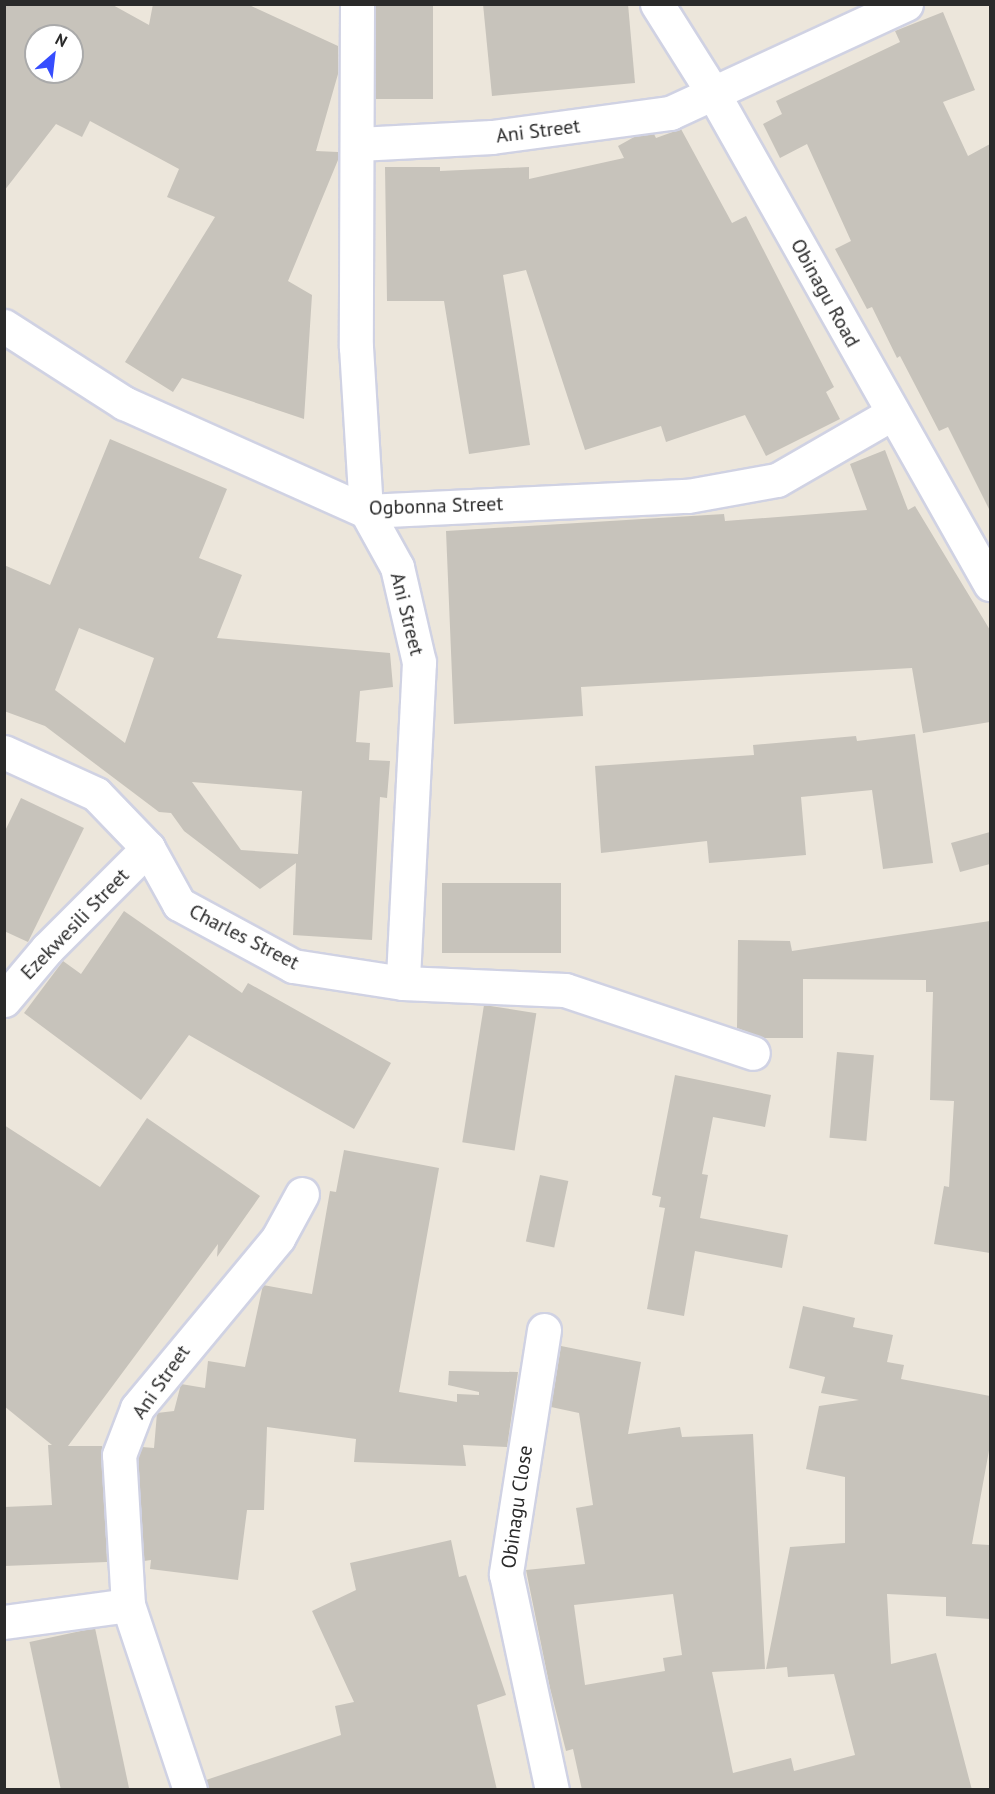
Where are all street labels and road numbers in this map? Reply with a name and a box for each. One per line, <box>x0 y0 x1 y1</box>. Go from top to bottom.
street label: Ani Street <box>495 114 581 148</box>
street label: Obinagu Road <box>785 235 865 351</box>
street label: Ogbonna Street <box>369 492 503 520</box>
street label: Ani Street <box>385 570 429 658</box>
street label: Ezekwesili Street <box>16 863 134 985</box>
street label: Charles Street <box>185 899 303 975</box>
street label: Ani Street <box>127 1341 195 1423</box>
street label: Obinagu Close <box>496 1444 538 1570</box>

